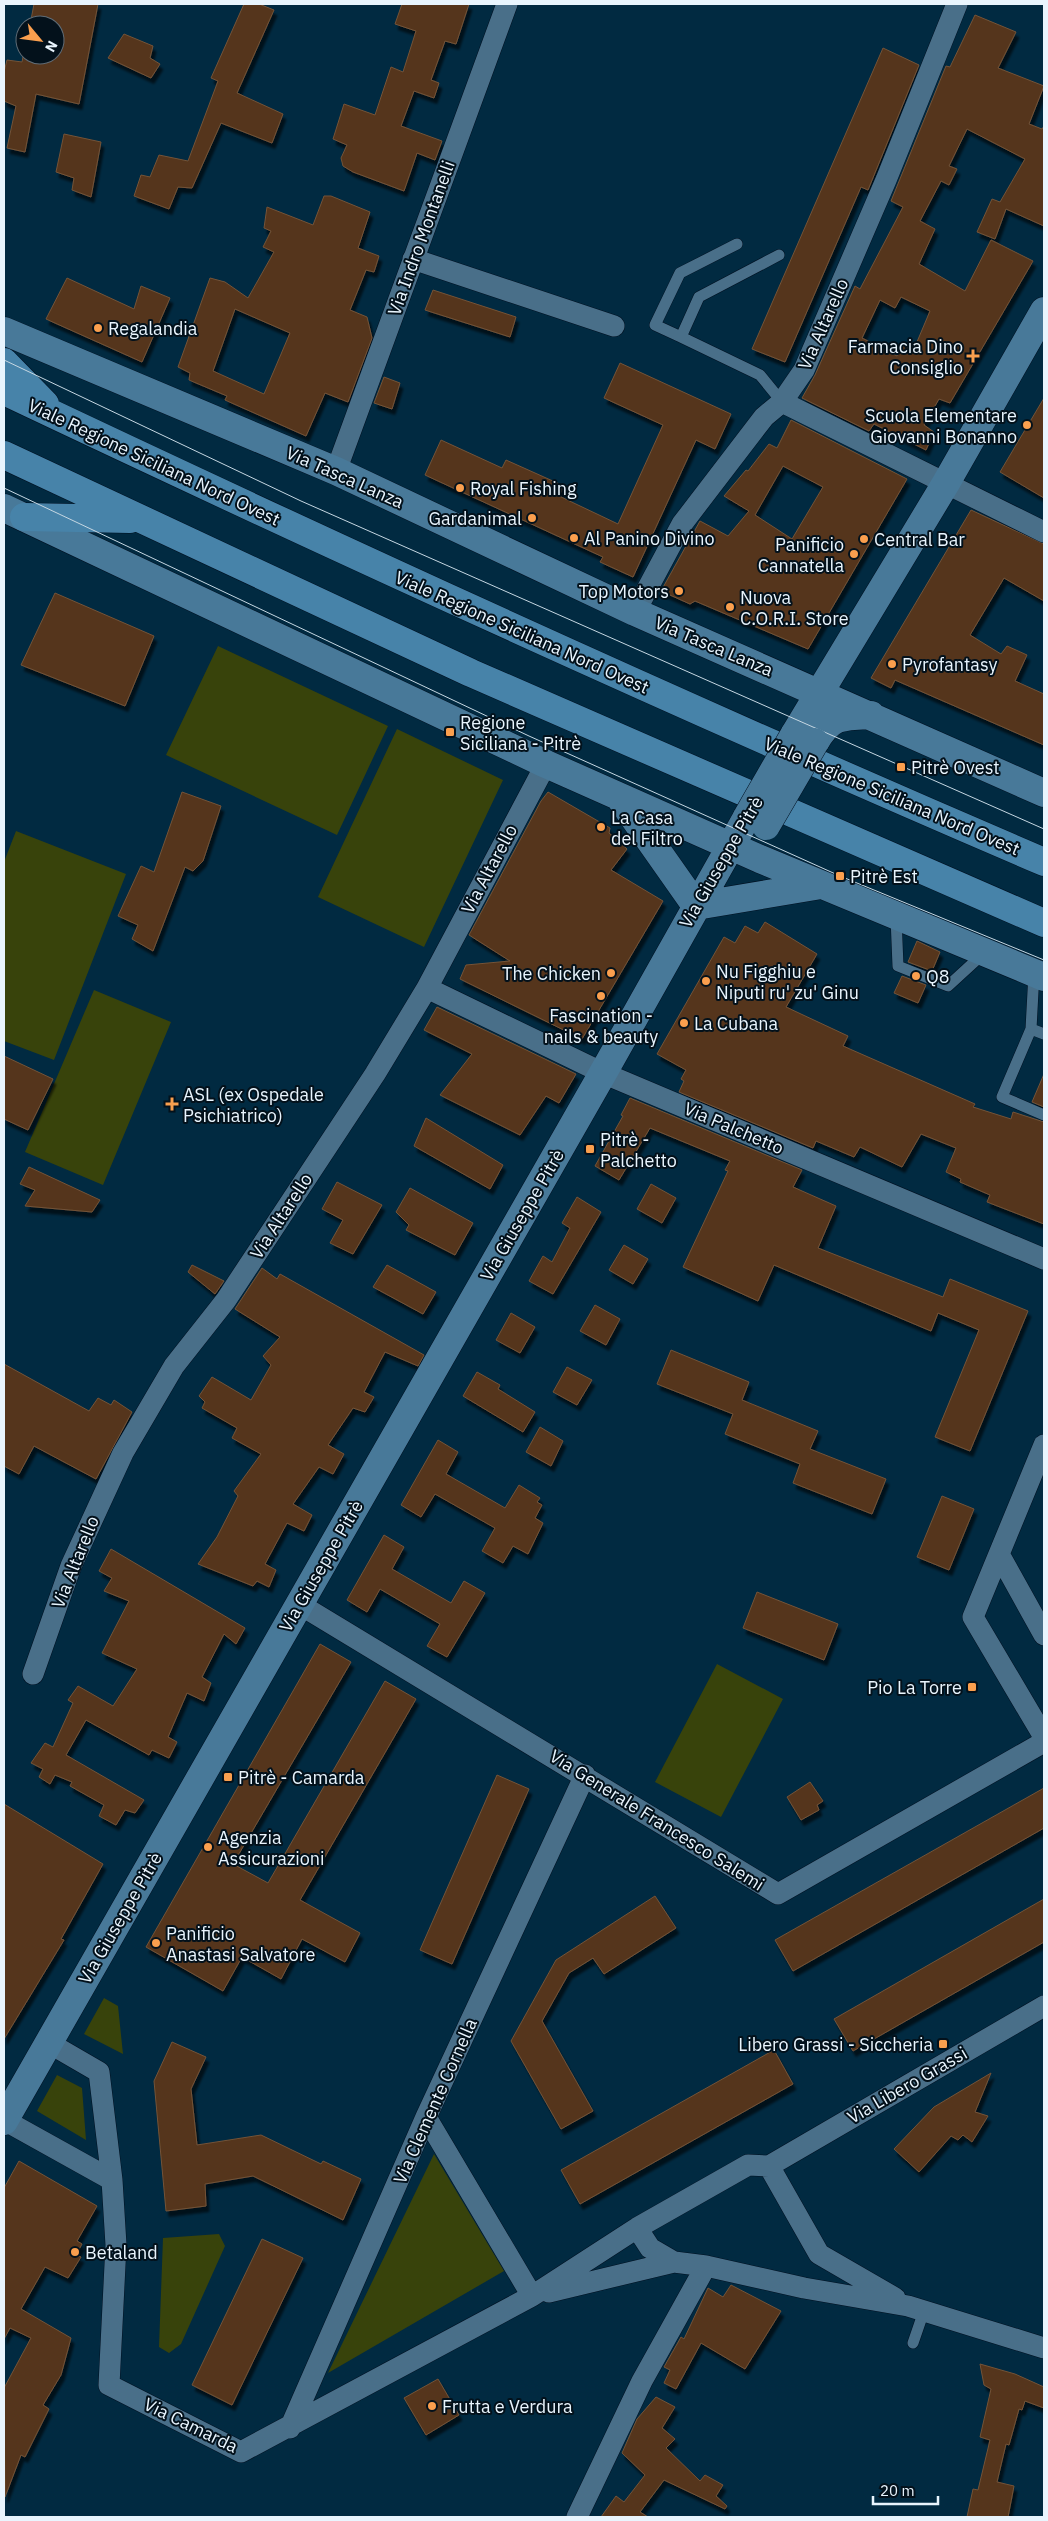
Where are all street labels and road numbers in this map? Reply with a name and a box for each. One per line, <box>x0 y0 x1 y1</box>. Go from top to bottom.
street label: Via Indro Montanelli <box>382 157 460 319</box>
street label: Via Altarello <box>793 275 853 373</box>
street label: Viale Regione Siciliana Nord Ovest <box>24 393 284 531</box>
street label: Via Tasca Lanza <box>283 441 408 513</box>
street label: Viale Regione Siciliana Nord Ovest <box>391 565 653 699</box>
street label: Via Tasca Lanza <box>651 611 777 681</box>
street label: Viale Regione Siciliana Nord Ovest <box>761 732 1023 860</box>
street label: Via Giuseppe Pitrè <box>674 792 768 932</box>
street label: Via Altarello <box>456 820 522 918</box>
street label: Via Palchetto <box>681 1097 787 1159</box>
street label: Via Giuseppe Pitrè <box>475 1145 569 1285</box>
street label: Via Altarello <box>245 1169 317 1263</box>
street label: Via Giuseppe Pitrè <box>274 1496 368 1636</box>
street label: Via Altarello <box>46 1512 104 1612</box>
street label: Via Generale Francesco Salemi <box>545 1744 769 1896</box>
street label: Via Giuseppe Pitrè <box>73 1848 167 1988</box>
street label: Via Clemente Cornella <box>388 2014 482 2187</box>
street label: Via Libero Grassi <box>843 2041 971 2129</box>
street label: Via Camarda <box>140 2392 242 2458</box>

